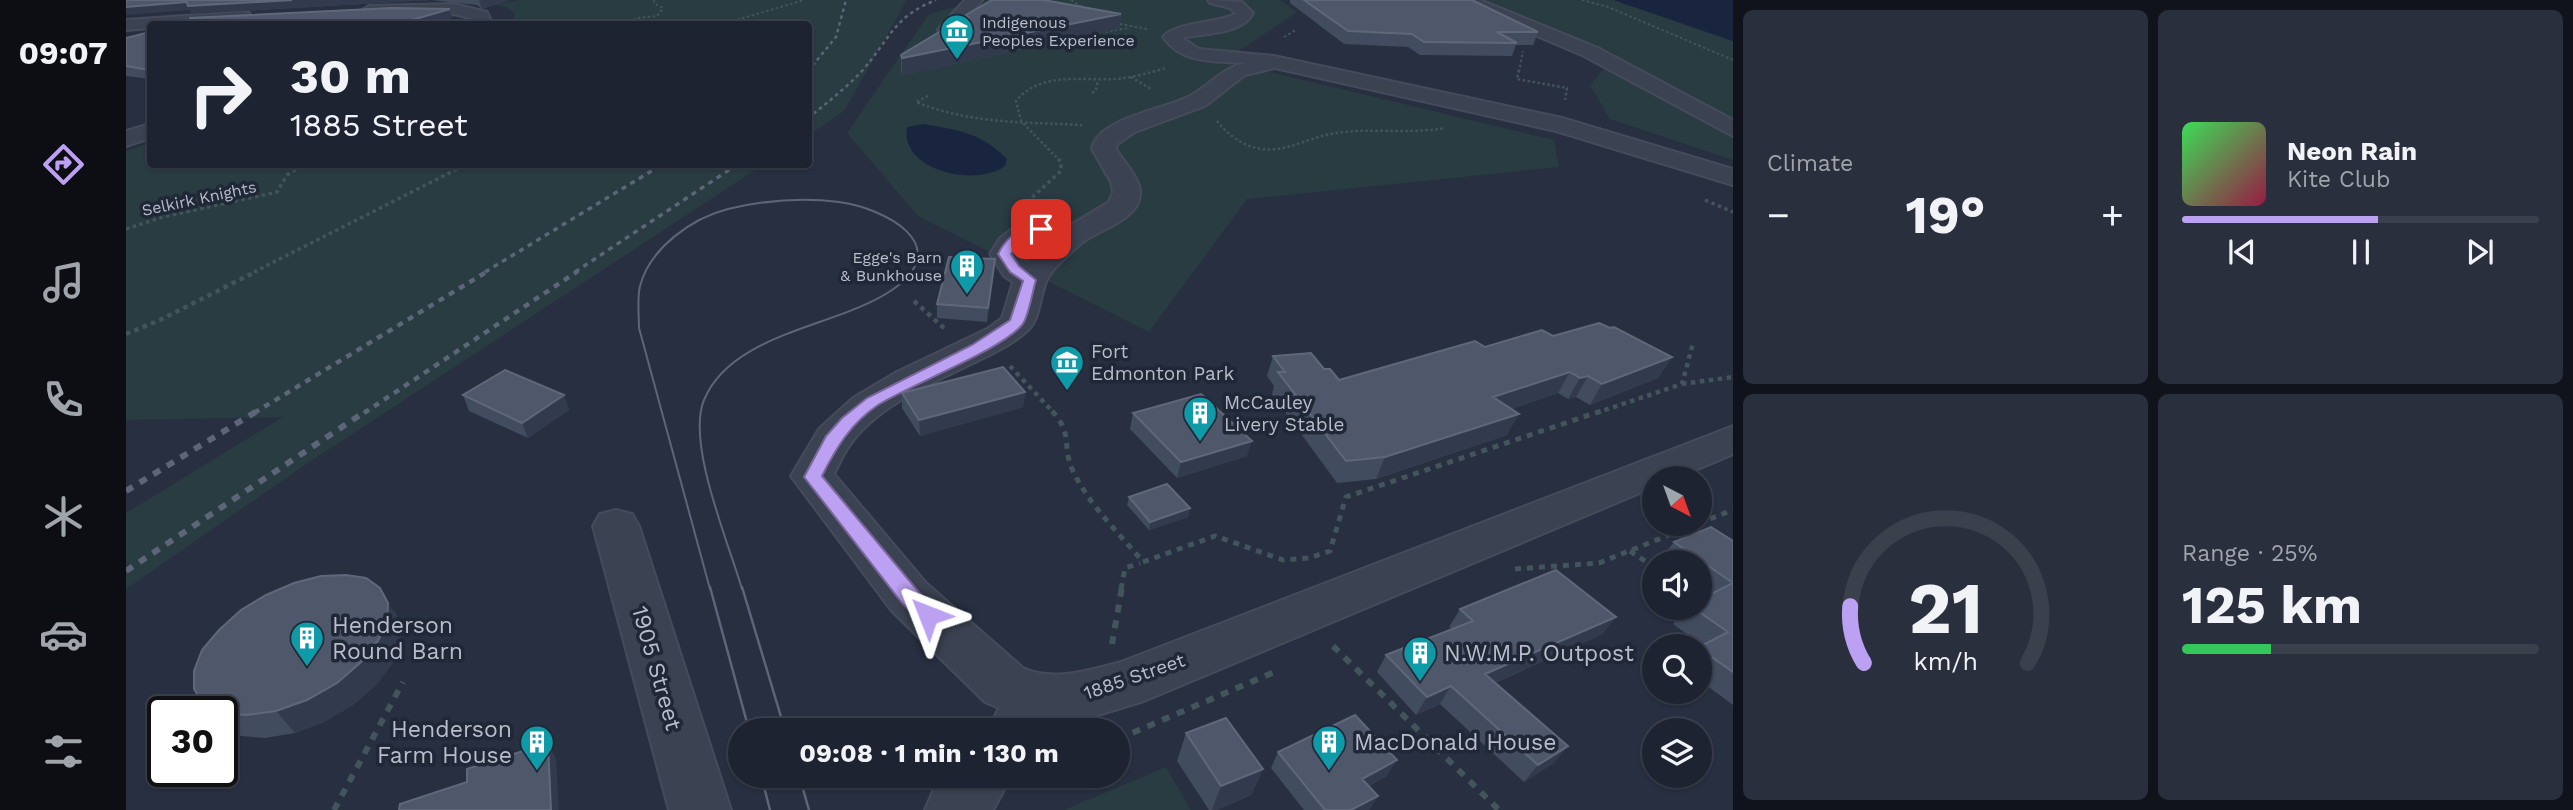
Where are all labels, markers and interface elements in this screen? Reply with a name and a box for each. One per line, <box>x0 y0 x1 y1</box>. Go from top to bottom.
museum icon: Indigenous Peoples Experience <box>938 12 976 61</box>
place label: Indigenous Peoples Experience <box>982 13 1135 50</box>
text: 09:07 <box>18 34 108 72</box>
text: 30 m <box>290 47 411 105</box>
icon: right <box>175 49 266 140</box>
text: 1885 Street <box>290 106 468 144</box>
text: Neon Rain <box>2287 136 2417 166</box>
icon: directions <box>39 140 88 189</box>
text: Climate <box>1767 150 1853 177</box>
text: Kite Club <box>2287 166 2390 193</box>
street label: Selkirk Knights <box>140 177 258 220</box>
text: 19° <box>1905 185 1986 246</box>
text: − <box>1767 193 1790 237</box>
text: + <box>2101 193 2124 237</box>
pin <box>1011 199 1071 259</box>
icon: arrive <box>1022 210 1060 248</box>
icon: previous <box>2223 233 2261 271</box>
icon: pause <box>2342 233 2380 271</box>
icon: next <box>2461 233 2499 271</box>
building icon: Egge's Barn & Bunkhouse <box>948 247 986 296</box>
place label: Egge's Barn & Bunkhouse <box>840 248 942 285</box>
icon: music <box>39 258 88 307</box>
place label: Fort Edmonton Park <box>1091 340 1235 385</box>
museum icon: Fort Edmonton Park <box>1048 343 1086 392</box>
icon: phone <box>39 375 88 424</box>
place label: McCauley Livery Stable <box>1224 391 1344 436</box>
building icon: McCauley Livery Stable <box>1181 394 1219 443</box>
north arrow <box>1642 466 1712 536</box>
map controls <box>1642 466 1712 788</box>
icon: climate <box>39 492 88 541</box>
text: Range · 25% <box>2182 540 2317 567</box>
button: sound <box>1642 550 1712 620</box>
text: 21 <box>1908 565 1983 651</box>
text: 125 km <box>2182 575 2362 636</box>
position arrow <box>891 578 965 652</box>
street label: 1905 Street <box>626 603 687 734</box>
icon: car <box>39 610 88 659</box>
place label: Henderson Round Barn <box>332 612 463 665</box>
building icon: Henderson Round Barn <box>288 619 326 668</box>
building icon: N.W.M.P. Outpost <box>1401 634 1439 683</box>
button: search <box>1642 634 1712 704</box>
place label: N.W.M.P. Outpost <box>1444 640 1634 667</box>
text: km/h <box>1913 647 1978 676</box>
street label: 1885 Street <box>1081 648 1188 705</box>
speed limit sign: 30 <box>147 696 238 787</box>
place label: Henderson Farm House <box>377 716 512 769</box>
button: layers <box>1642 718 1712 788</box>
building icon: Henderson Farm House <box>518 723 556 772</box>
building icon: MacDonald House <box>1310 723 1348 772</box>
icon: filters <box>39 727 88 776</box>
place label: MacDonald House <box>1354 729 1556 756</box>
text: 09:08 · 1 min · 130 m <box>799 738 1059 768</box>

